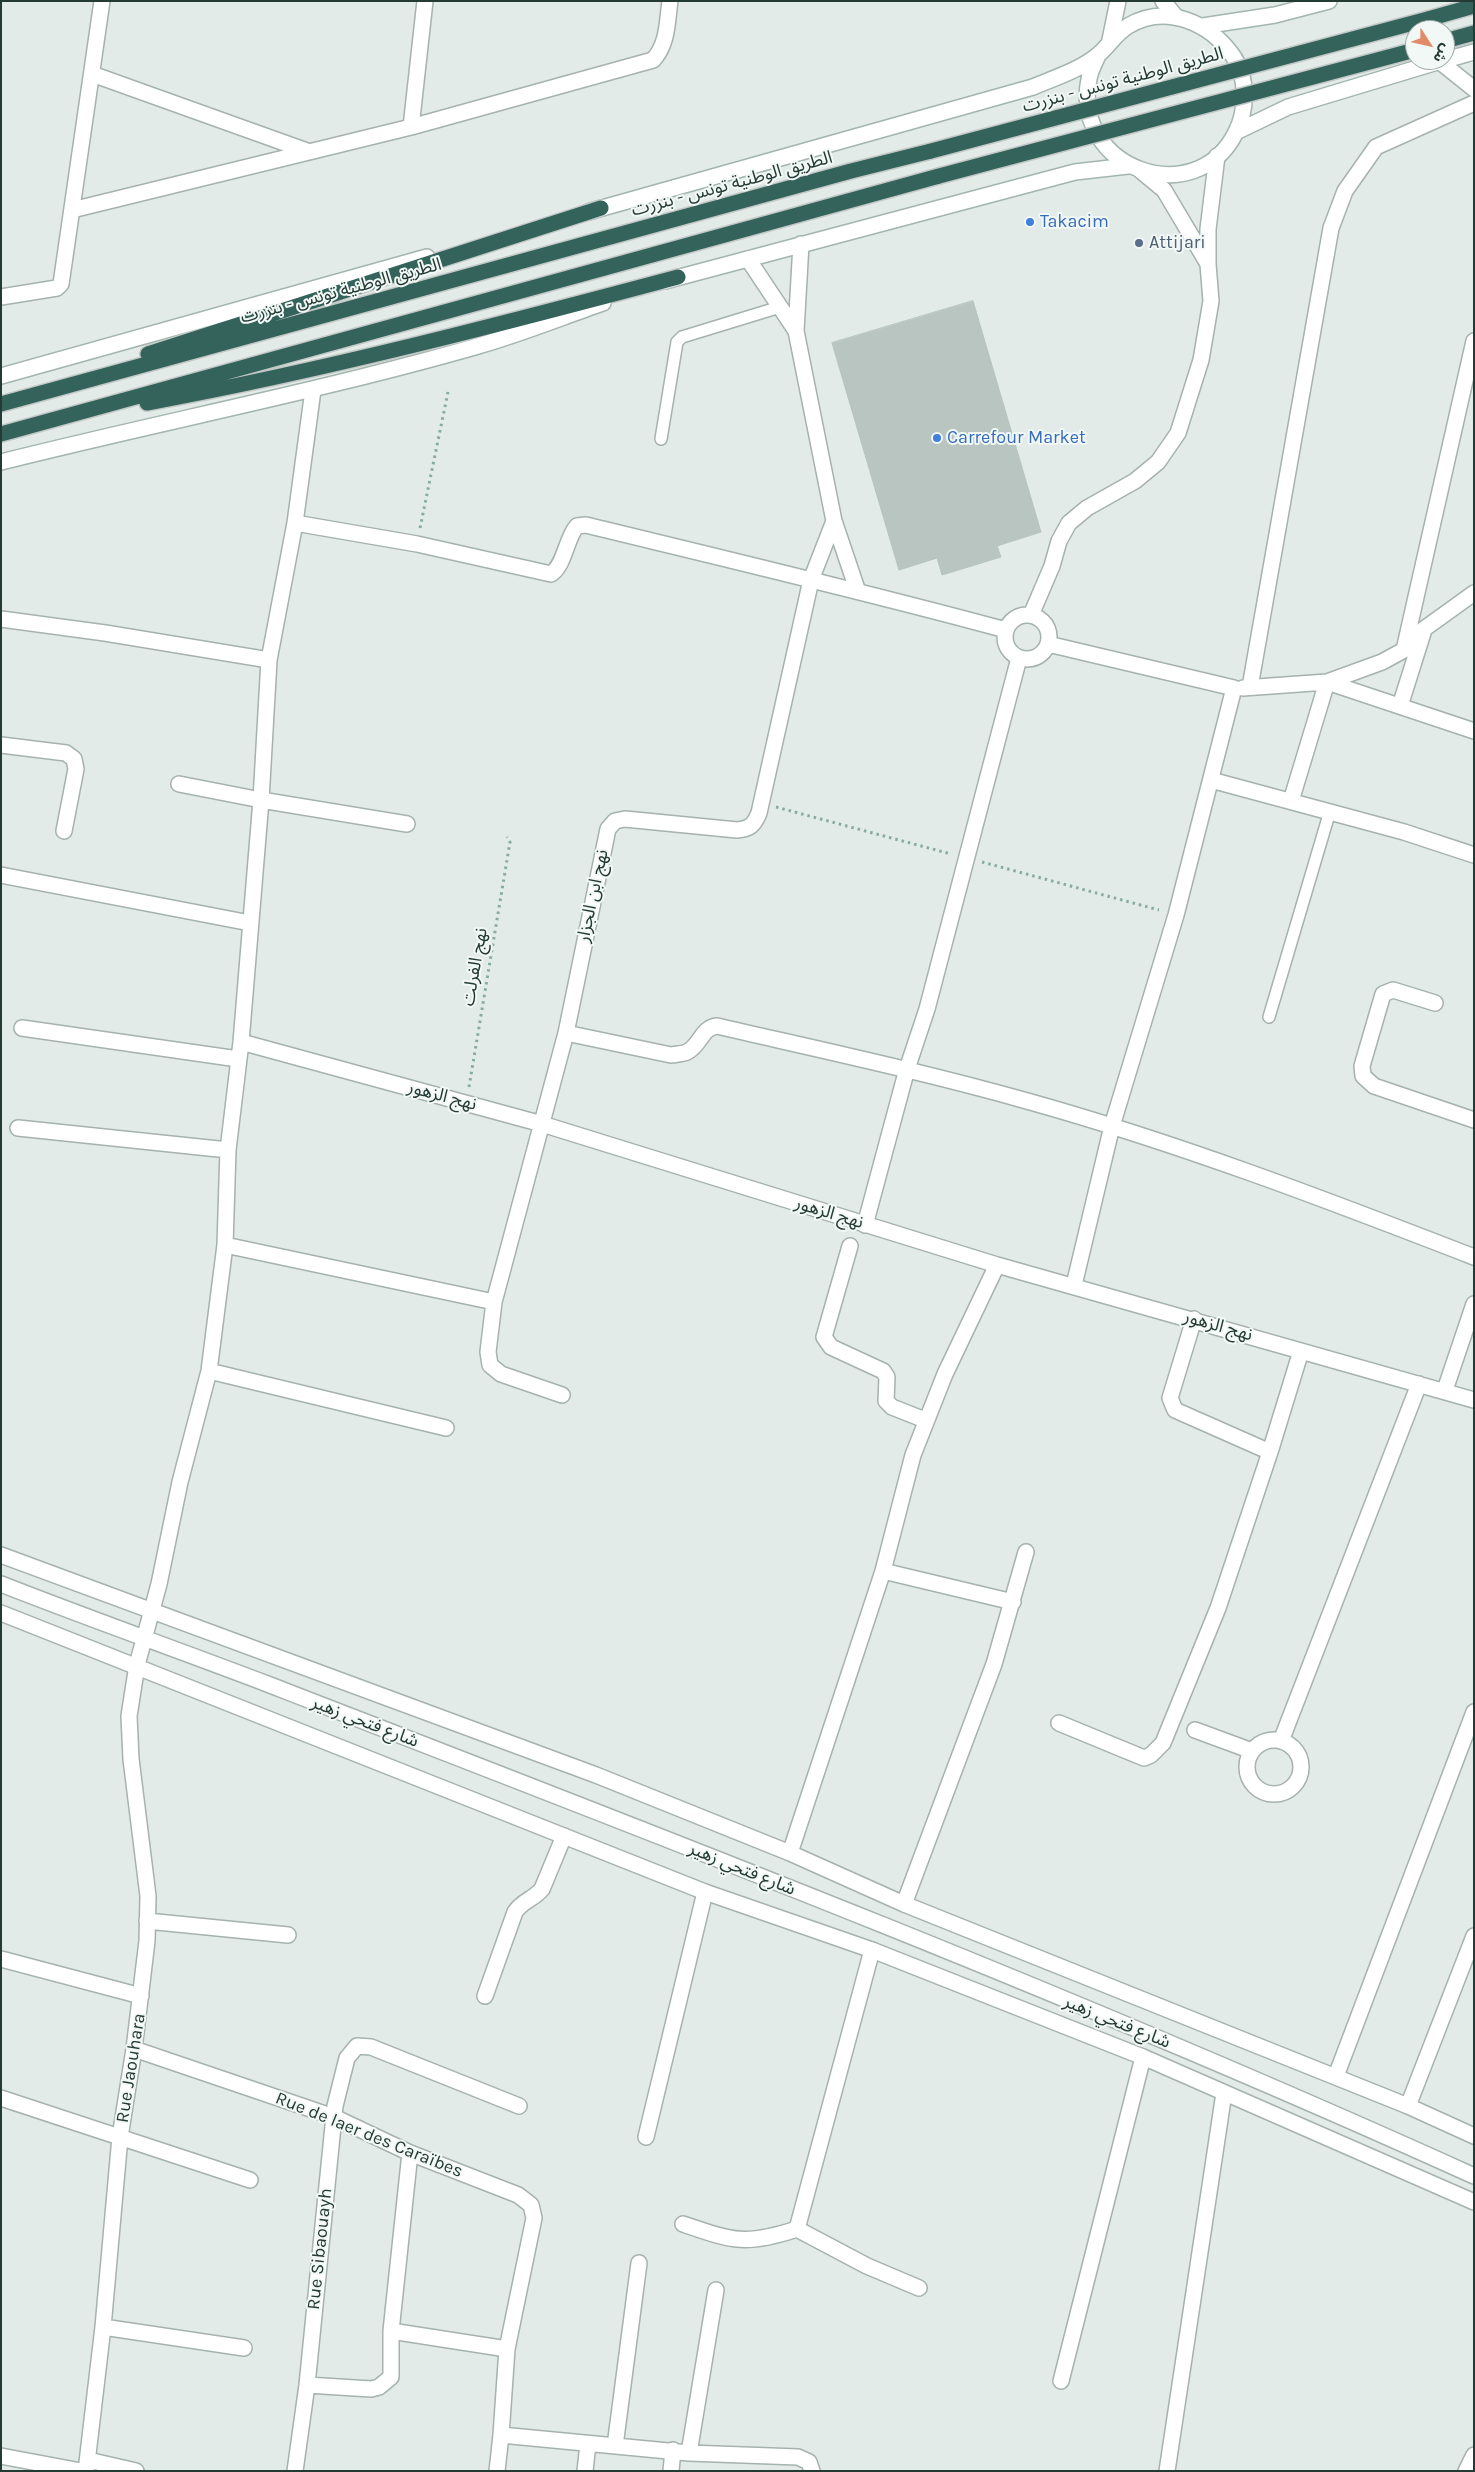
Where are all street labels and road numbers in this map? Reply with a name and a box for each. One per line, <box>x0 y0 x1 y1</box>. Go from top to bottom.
street label: الطريق الوطنية تونس - بنزرت <box>1020 43 1226 117</box>
street label: الطريق الوطنية تونس - بنزرت <box>629 147 835 221</box>
street label: الطريق الوطنية تونس - بنزرت <box>238 254 444 328</box>
street label: نهج ابن الجزار <box>573 848 613 944</box>
street label: نهج الفرلت <box>458 926 492 1008</box>
street label: نهج الزهور <box>405 1076 479 1116</box>
street label: نهج الزهور <box>792 1192 866 1234</box>
street label: نهج الزهور <box>1181 1306 1255 1346</box>
street label: شارع فتحي زهير <box>308 1692 422 1752</box>
street label: شارع فتحي زهير <box>685 1838 799 1900</box>
street label: شارع فتحي زهير <box>1060 1991 1174 2053</box>
street label: Rue Jaouhara <box>112 2012 150 2124</box>
street label: Rue de laer des Caraïbes <box>272 2087 466 2183</box>
street label: Rue Sibaouayh <box>303 2187 337 2311</box>

